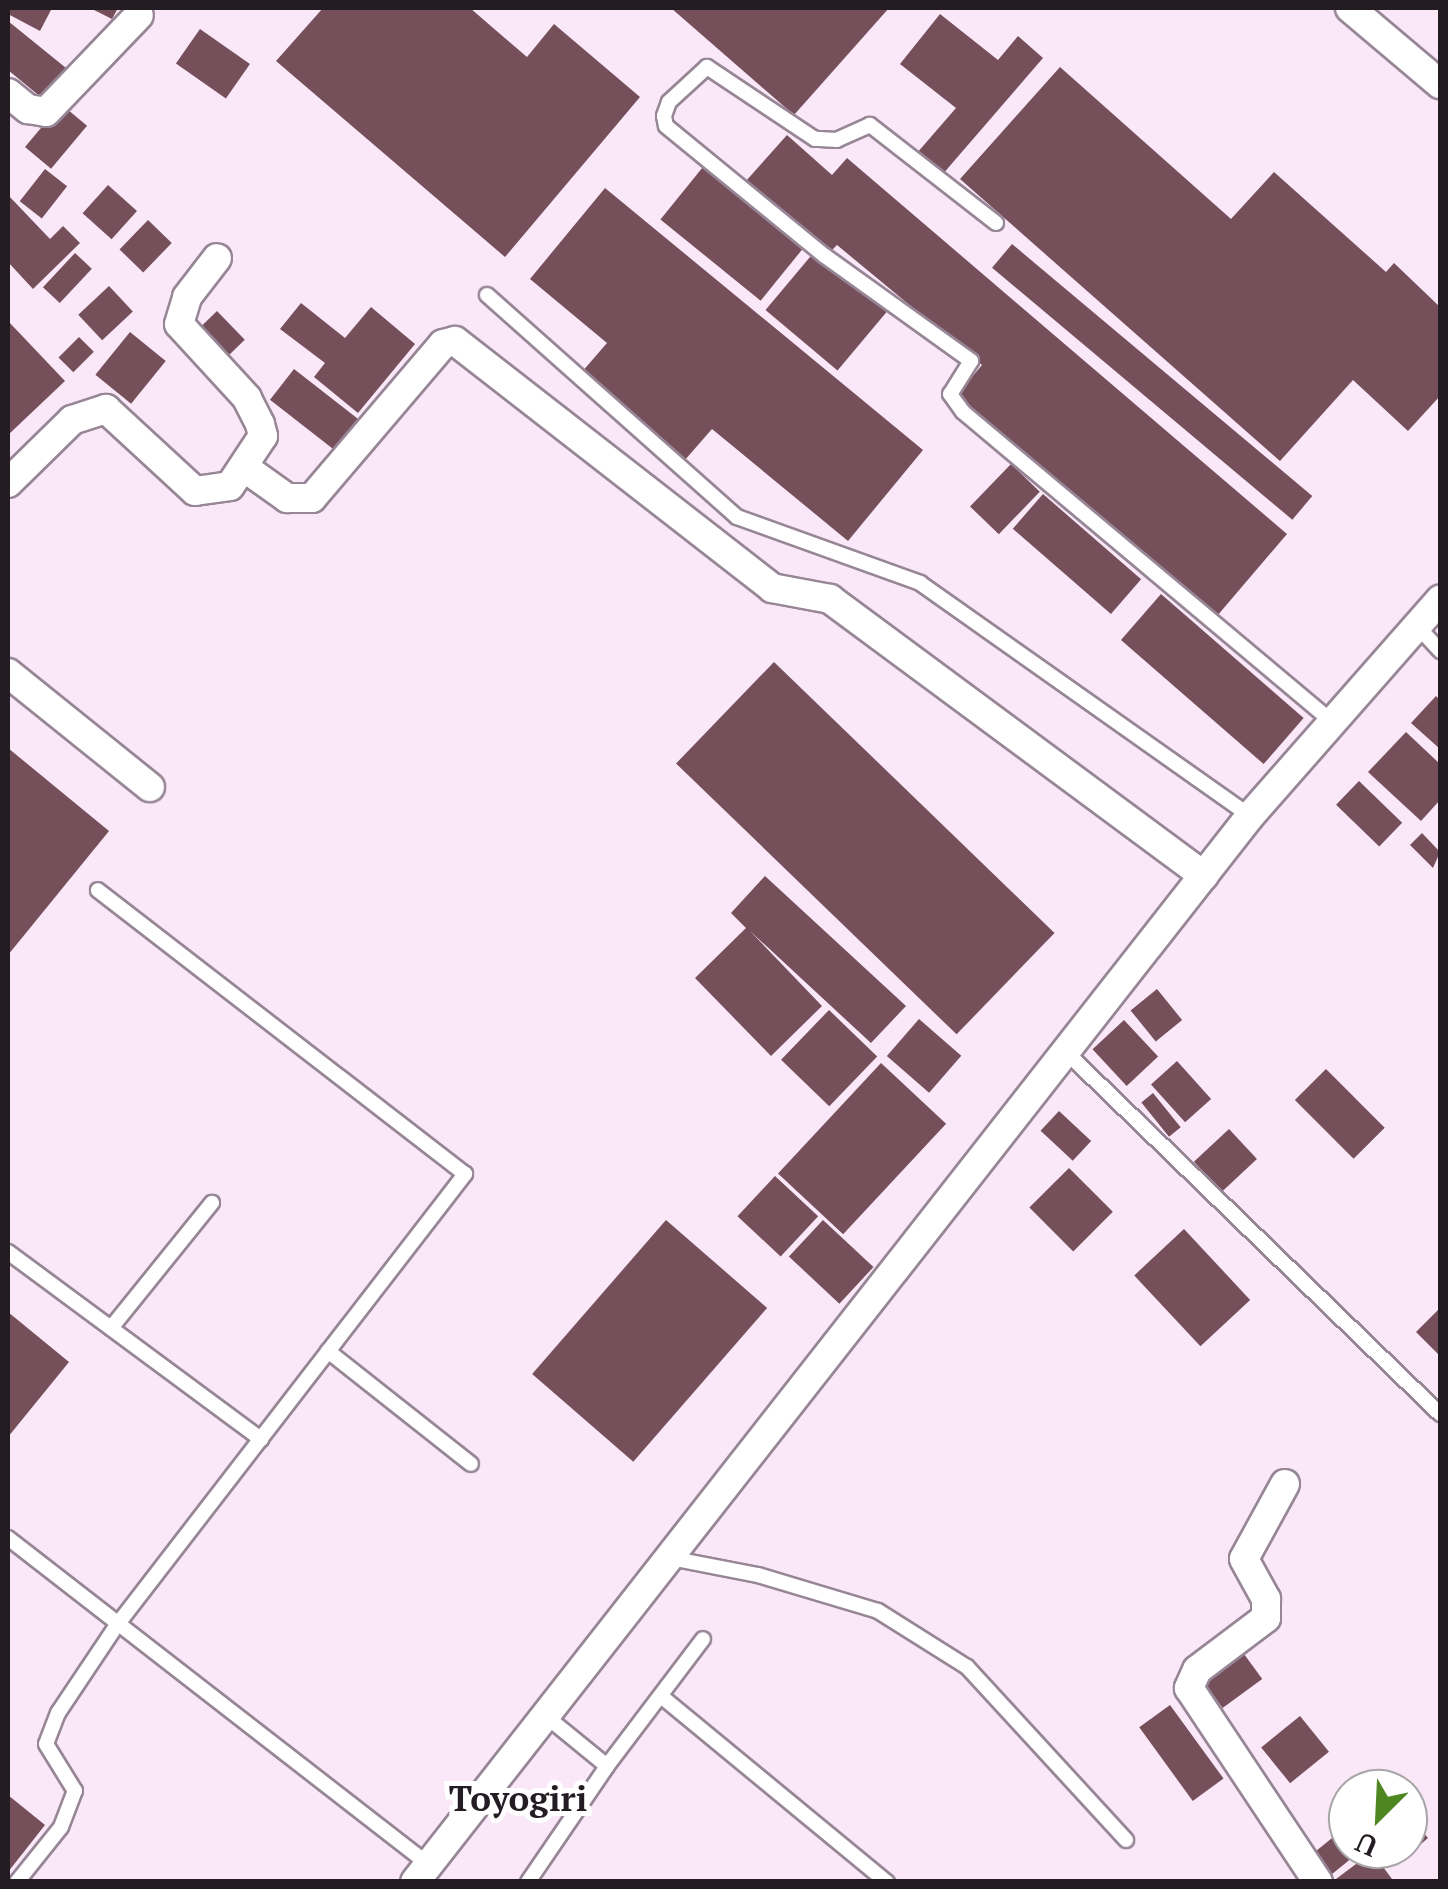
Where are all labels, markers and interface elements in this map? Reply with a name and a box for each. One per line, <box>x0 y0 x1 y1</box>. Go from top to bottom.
north arrow <box>1328 1769 1428 1869</box>
district label: Toyogiri <box>449 1777 587 1819</box>
text: U <box>1350 1824 1383 1866</box>

